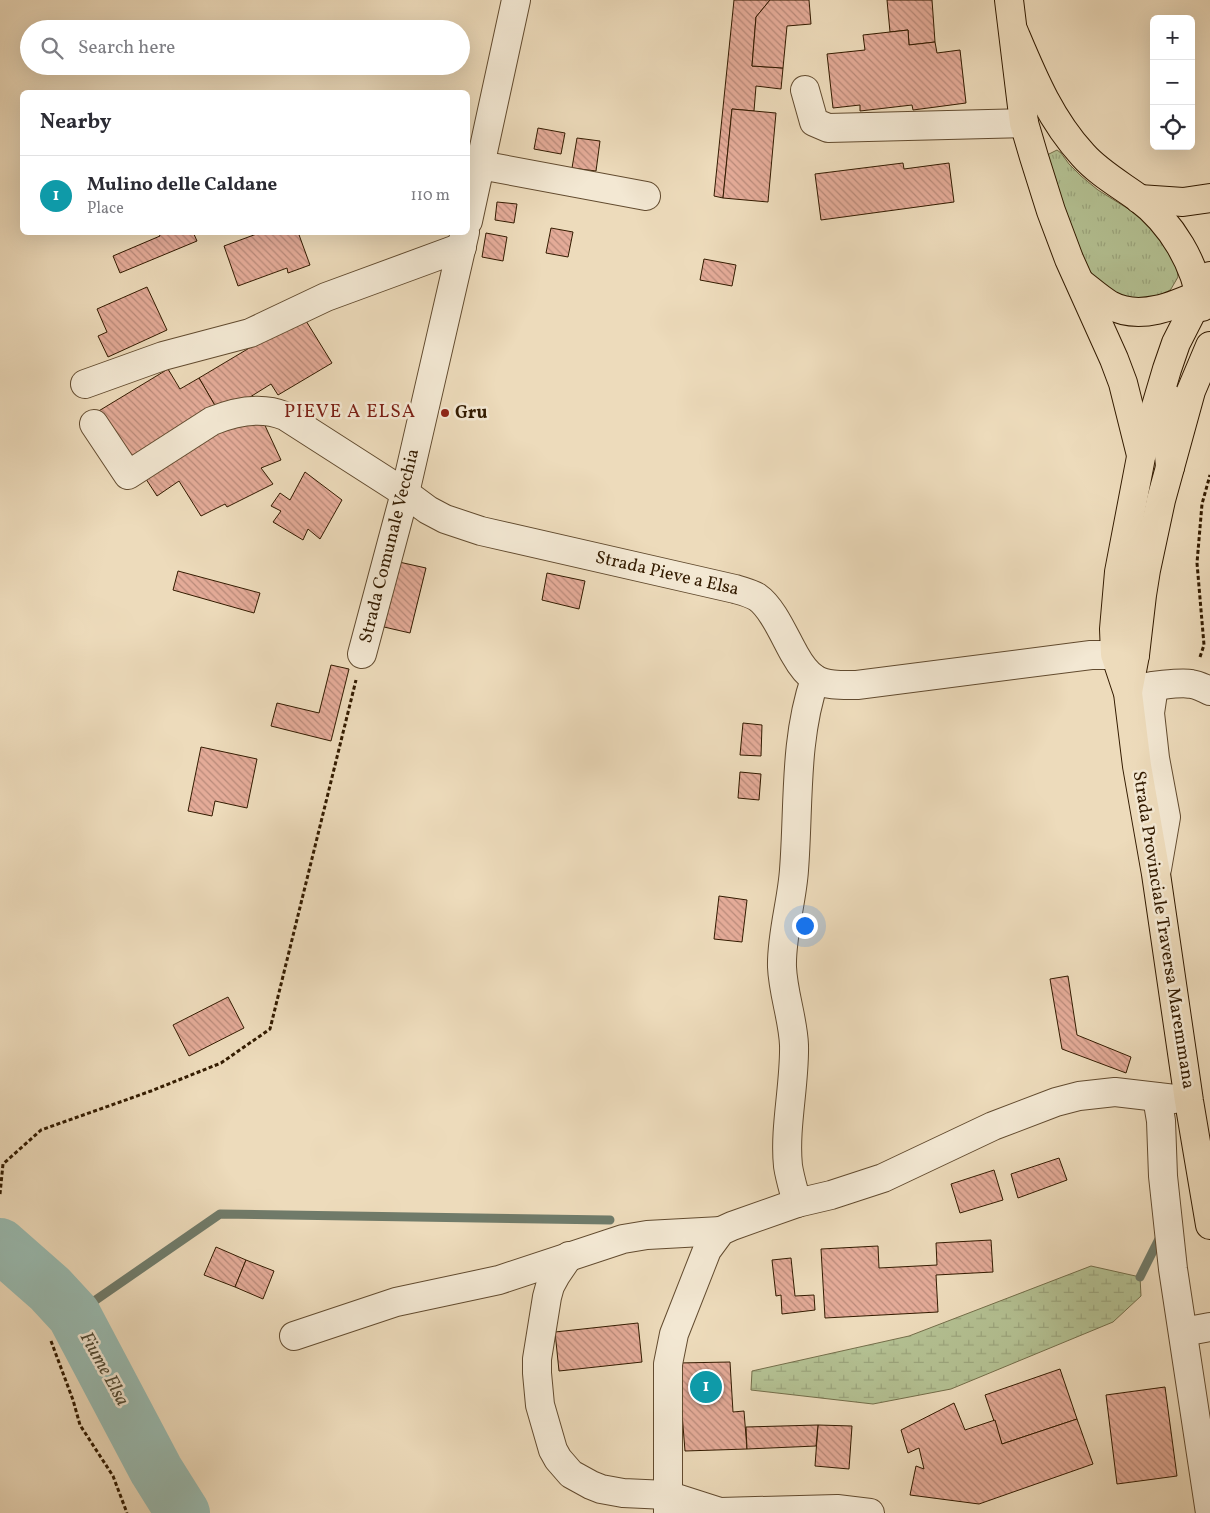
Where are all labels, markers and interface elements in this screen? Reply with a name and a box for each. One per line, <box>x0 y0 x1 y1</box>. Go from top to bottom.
map controls <box>1150 15 1195 150</box>
button: + <box>1150 15 1195 60</box>
search box <box>20 20 470 75</box>
icon: search <box>38 34 66 62</box>
text: Search here <box>78 35 175 61</box>
button: − <box>1150 60 1195 105</box>
button: locate <box>1150 105 1195 150</box>
text: Nearby <box>40 108 111 137</box>
text: Mulino delle Caldane <box>87 172 277 198</box>
text: 1 <box>53 185 59 207</box>
text: 110 m <box>411 185 450 207</box>
text: Place <box>87 198 124 220</box>
district label: PIEVE A ELSA <box>284 399 416 425</box>
place label: Gru <box>455 401 487 426</box>
marker: Gru <box>439 407 451 419</box>
street label: Strada Comunale Vecchia <box>354 446 426 646</box>
street label: Strada Pieve a Elsa <box>593 545 741 603</box>
street label: Strada Provinciale Traversa Maremmana <box>1125 769 1201 1091</box>
your location <box>792 913 818 939</box>
water label: Fiume Elsa <box>73 1327 135 1411</box>
pin: 1 <box>690 1368 722 1406</box>

